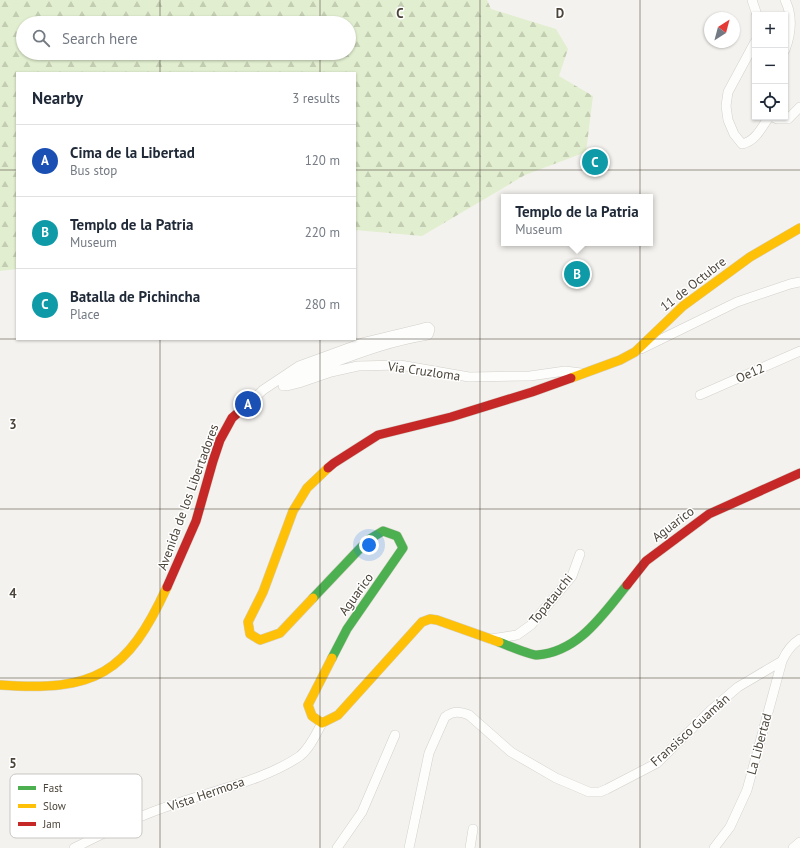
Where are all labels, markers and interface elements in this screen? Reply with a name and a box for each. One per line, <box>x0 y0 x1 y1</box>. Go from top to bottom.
text: C <box>396 5 404 22</box>
text: D <box>556 5 564 22</box>
north arrow <box>704 12 740 48</box>
map controls <box>752 12 788 120</box>
button: + <box>752 12 788 48</box>
search box <box>16 16 356 60</box>
icon: search <box>30 27 52 49</box>
text: Search here <box>62 29 138 48</box>
button: − <box>752 48 788 84</box>
button: locate <box>752 84 788 120</box>
text: Nearby <box>32 87 83 109</box>
text: 3 results <box>292 90 340 107</box>
text: Cima de la Libertad <box>70 143 195 162</box>
pin: C <box>582 147 608 177</box>
text: A <box>41 152 49 169</box>
text: 120 m <box>305 152 340 169</box>
text: Bus stop <box>70 162 117 179</box>
popup <box>501 194 653 246</box>
text: Templo de la Patria <box>515 202 639 221</box>
text: Templo de la Patria <box>70 215 193 234</box>
text: Museum <box>515 221 562 238</box>
text: B <box>41 224 49 241</box>
text: 220 m <box>305 224 340 241</box>
text: Museum <box>70 234 117 251</box>
street label: 11 de Octubre <box>657 253 729 315</box>
pin: B <box>564 259 590 289</box>
text: Batalla de Pichincha <box>70 287 200 306</box>
text: C <box>41 296 49 313</box>
text: 280 m <box>305 296 340 313</box>
text: Place <box>70 306 100 323</box>
street label: Via Cruzloma <box>386 357 461 384</box>
street label: Oe12 <box>733 359 767 387</box>
pin: A <box>235 389 261 419</box>
text: 3 <box>9 416 17 433</box>
street label: Avenida de los Libertadores <box>154 422 222 572</box>
street label: Aguarico <box>649 503 697 545</box>
your location <box>359 535 379 555</box>
street label: Aguarico <box>335 569 377 619</box>
street label: Topatauchi <box>525 570 577 628</box>
text: 4 <box>9 585 17 602</box>
street label: Fransisco Guamán <box>647 690 733 770</box>
street label: La Libertad <box>743 711 775 777</box>
text: 5 <box>9 755 17 772</box>
street label: Vista Hermosa <box>165 773 247 815</box>
legend <box>10 774 142 838</box>
text: Fast <box>43 781 63 795</box>
text: Slow <box>43 799 66 813</box>
text: Jam <box>42 817 61 831</box>

